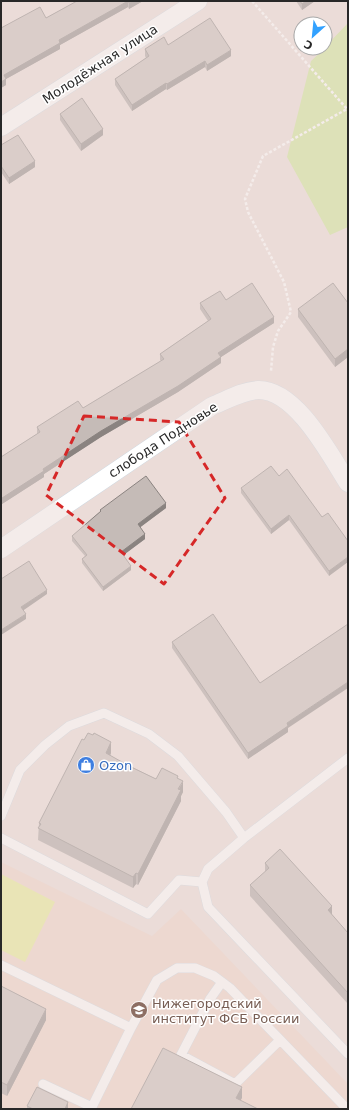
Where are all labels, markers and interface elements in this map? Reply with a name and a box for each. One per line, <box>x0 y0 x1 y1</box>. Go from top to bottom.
north arrow <box>293 16 333 56</box>
street label: Молодёжная улица <box>40 21 160 107</box>
text: С <box>302 37 315 52</box>
street label: слобода Подновье <box>106 399 220 481</box>
shop icon: Ozon <box>76 755 96 775</box>
place label: Ozon <box>99 758 132 773</box>
place label: Нижегородский институт ФСБ России <box>152 996 299 1026</box>
school or university icon: Нижегородский институт ФСБ России <box>129 1000 149 1020</box>

